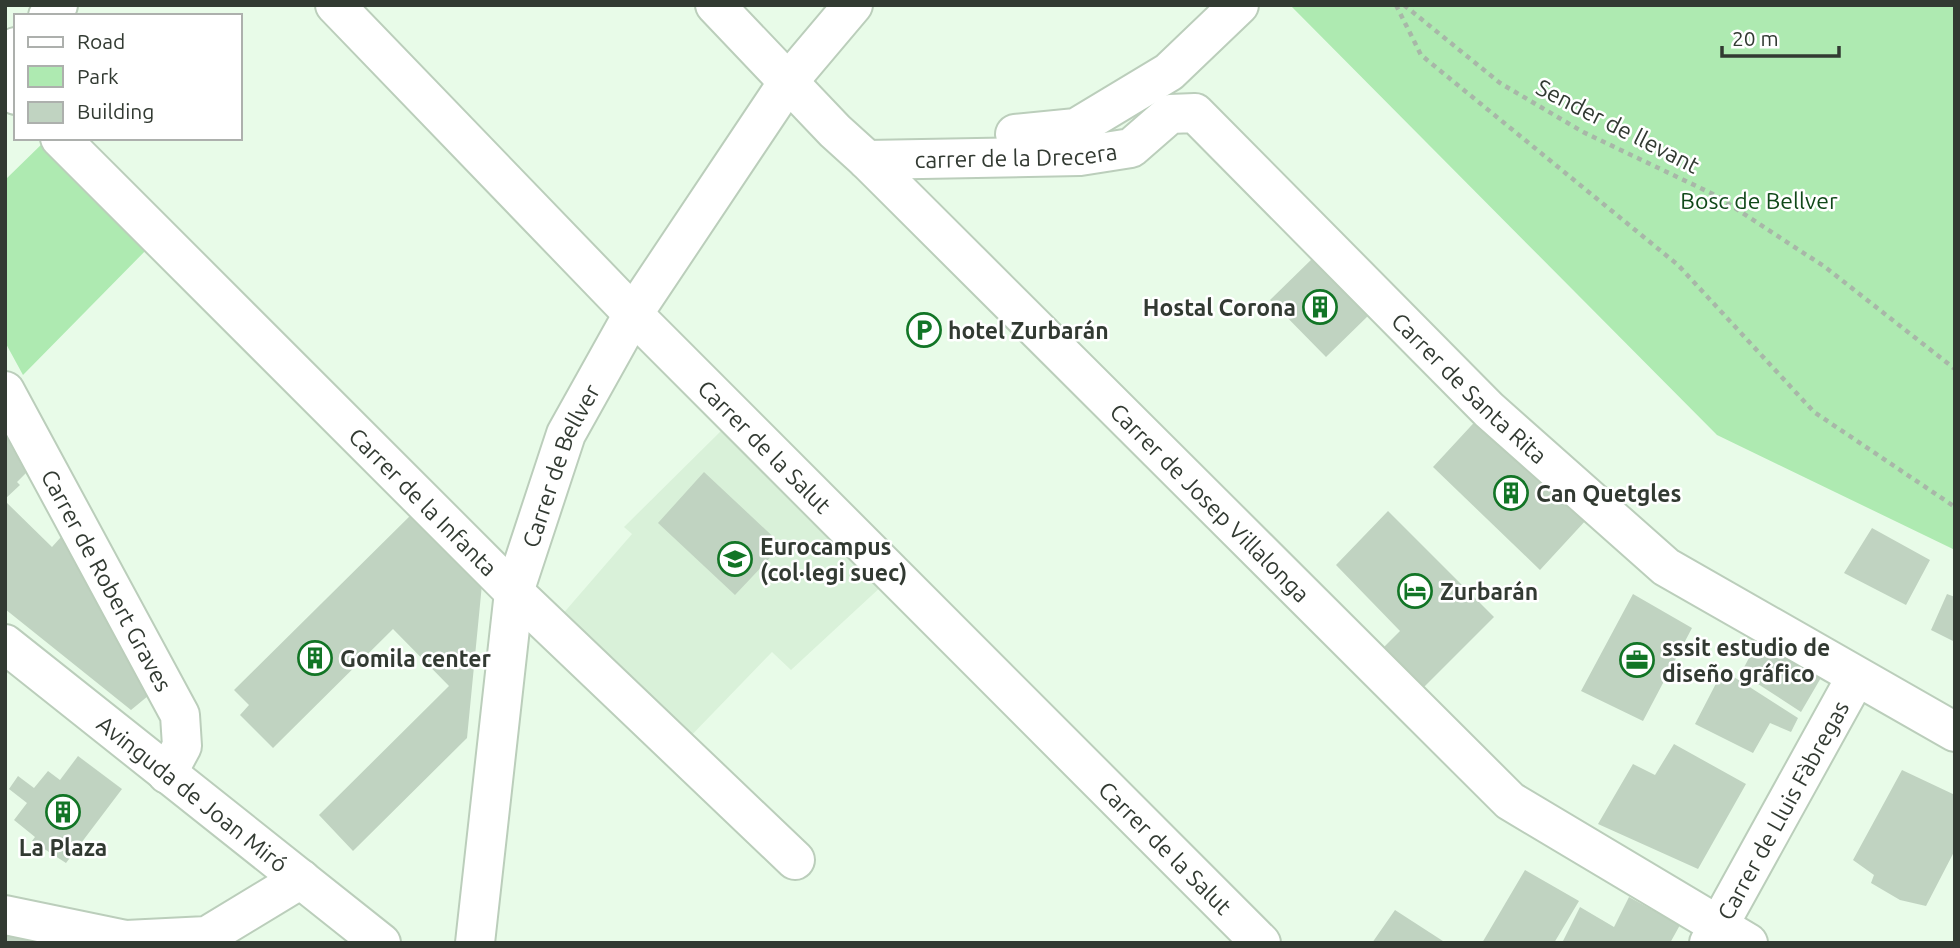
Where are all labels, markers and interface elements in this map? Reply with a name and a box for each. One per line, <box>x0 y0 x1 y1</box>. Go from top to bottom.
legend <box>14 14 242 140</box>
scale bar <box>1722 14 1839 58</box>
text: 20 m <box>1732 26 1779 50</box>
text: Road <box>77 29 125 53</box>
text: Park <box>77 64 119 88</box>
street label: Sender de llevant <box>1532 74 1704 178</box>
text: Building <box>77 99 154 123</box>
street label: carrer de la Drecera <box>914 138 1119 172</box>
park label: Bosc de Bellver <box>1680 188 1838 213</box>
building icon: Hostal Corona <box>1301 288 1339 326</box>
place label: Hostal Corona <box>1143 295 1296 320</box>
street label: Carrer de Santa Rita <box>1387 307 1552 468</box>
parking icon: hotel Zurbarán <box>905 311 943 349</box>
place label: hotel Zurbarán <box>948 318 1109 343</box>
street label: Carrer de la Salut <box>694 375 836 518</box>
street label: Carrer de Bellver <box>517 379 604 550</box>
street label: Carrer de Josep Villalonga <box>1106 398 1315 607</box>
street label: Carrer de la Infanta <box>345 423 502 580</box>
street label: Carrer de Robert Graves <box>37 465 177 695</box>
building icon: Can Quetgles <box>1492 474 1530 512</box>
place label: Can Quetgles <box>1536 481 1681 506</box>
place label: Eurocampus (col·legi suec) <box>760 534 907 586</box>
school or university icon: Eurocampus (col·legi suec) <box>716 540 754 578</box>
hotel icon: Zurbarán <box>1396 572 1434 610</box>
place label: Zurbarán <box>1440 579 1538 604</box>
place label: sssit estudio de diseño gráfico <box>1662 635 1830 686</box>
building icon: Gomila center <box>296 639 334 677</box>
office icon: sssit estudio de diseño gráfico <box>1618 641 1656 679</box>
place label: Gomila center <box>340 646 492 671</box>
street label: Carrer de Lluis Fàbregas <box>1712 696 1853 924</box>
street label: Avinguda de Joan Miró <box>93 710 293 877</box>
street label: Carrer de la Salut <box>1094 776 1237 919</box>
building icon: La Plaza <box>44 793 82 831</box>
place label: La Plaza <box>19 835 107 860</box>

